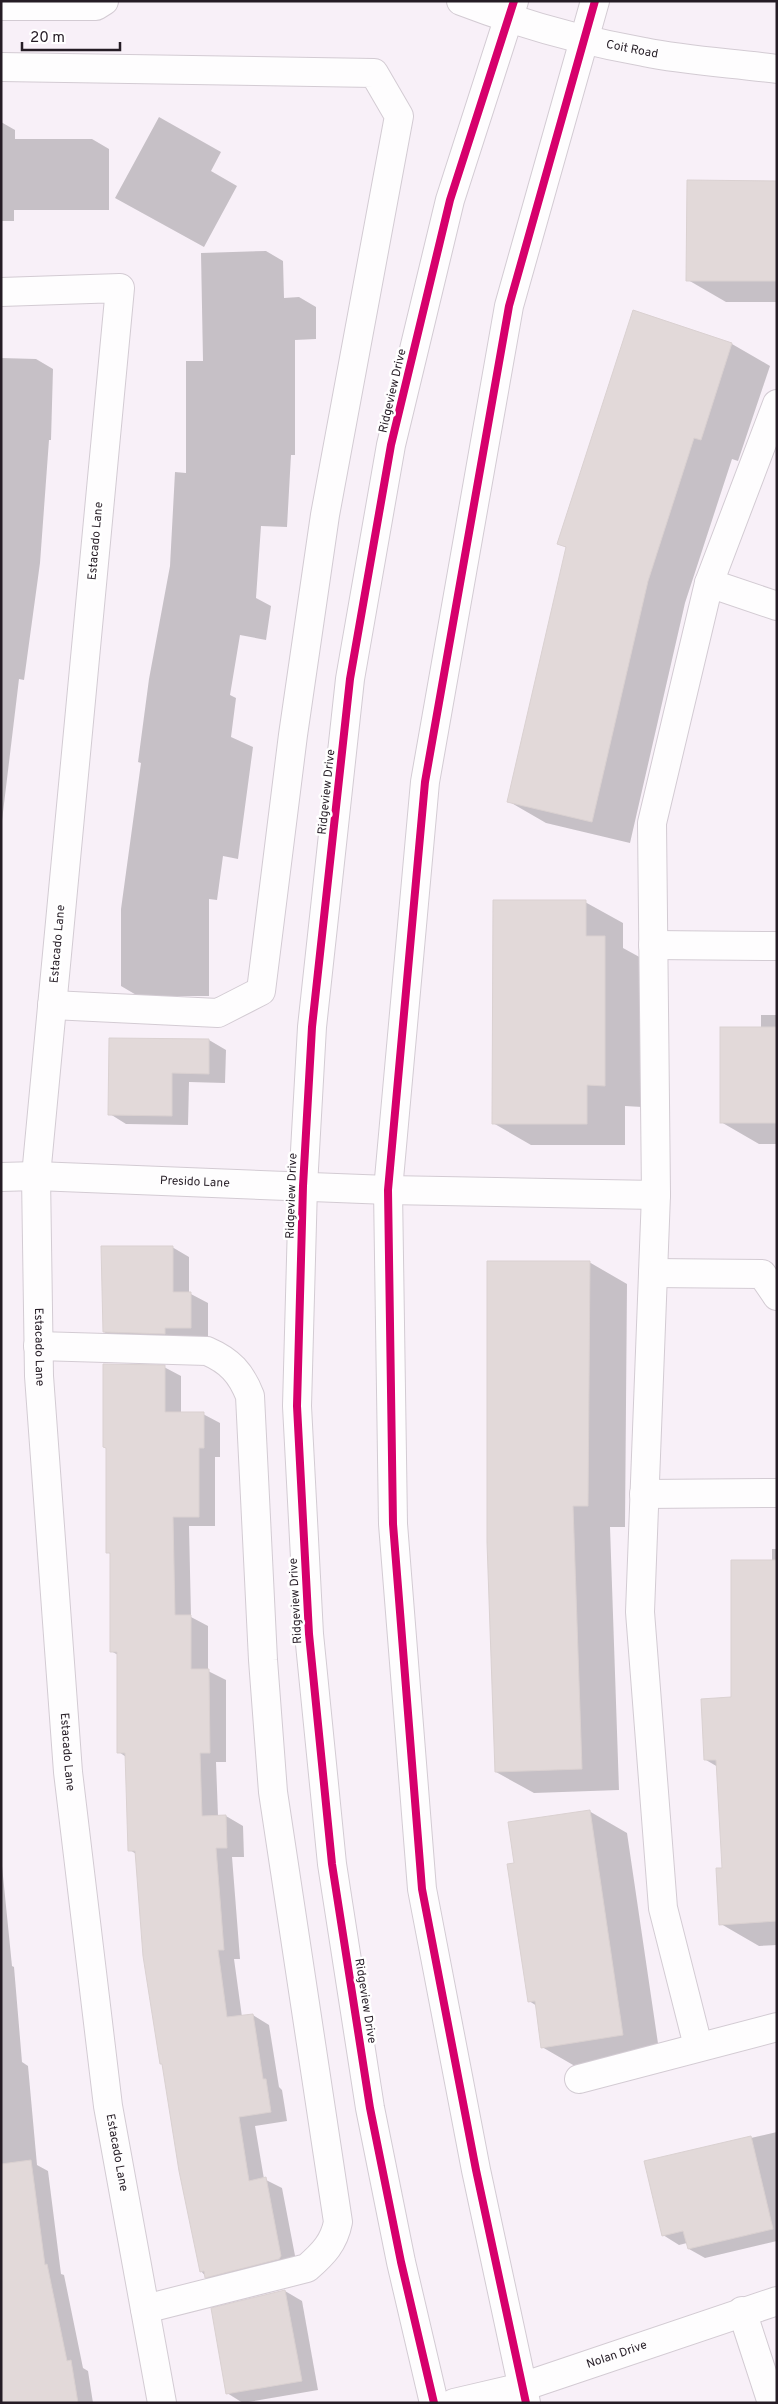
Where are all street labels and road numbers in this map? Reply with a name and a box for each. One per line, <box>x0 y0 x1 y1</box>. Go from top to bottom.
street label: Coit Road <box>604 37 659 63</box>
street label: Ridgeview Drive <box>376 347 410 435</box>
street label: Estacado Lane <box>85 501 107 581</box>
street label: Ridgeview Drive <box>315 748 339 836</box>
street label: Estacado Lane <box>47 904 69 984</box>
street label: Ridgeview Drive <box>283 1153 301 1239</box>
street label: Presido Lane <box>160 1173 230 1192</box>
street label: Estacado Lane <box>30 1307 48 1387</box>
street label: Ridgeview Drive <box>286 1558 306 1644</box>
street label: Estacado Lane <box>56 1712 78 1792</box>
street label: Ridgeview Drive <box>350 1957 380 2045</box>
street label: Estacado Lane <box>102 2113 131 2193</box>
street label: Nolan Drive <box>585 2337 649 2373</box>

